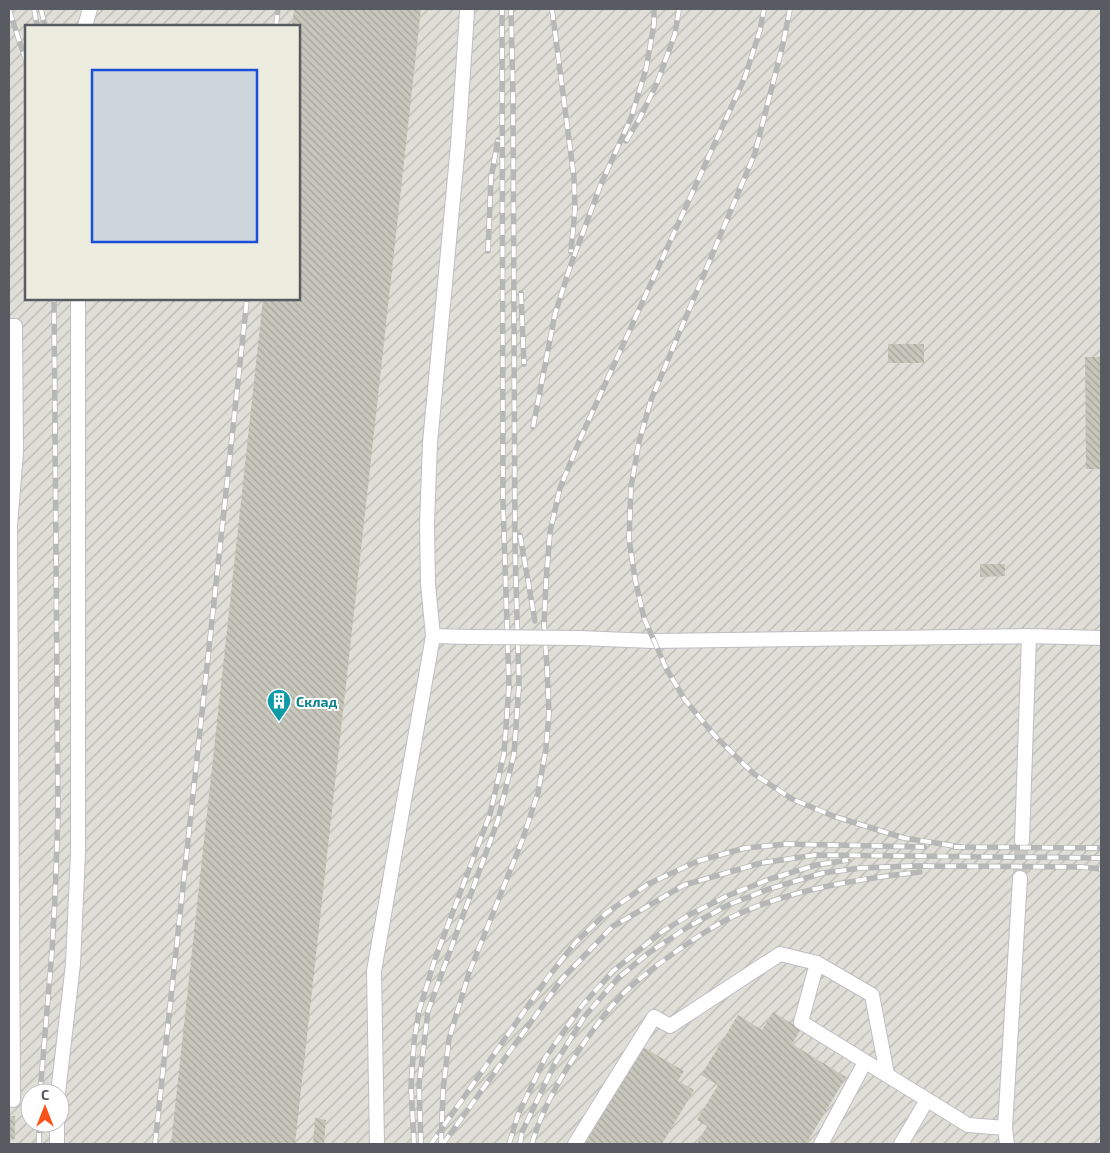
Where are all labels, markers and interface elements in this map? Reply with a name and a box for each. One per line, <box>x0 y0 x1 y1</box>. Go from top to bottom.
inset map <box>25 25 300 300</box>
building icon: Склад <box>266 688 292 722</box>
place label: Склад <box>296 693 337 710</box>
north arrow <box>20 1083 70 1133</box>
text: С <box>41 1086 49 1103</box>

